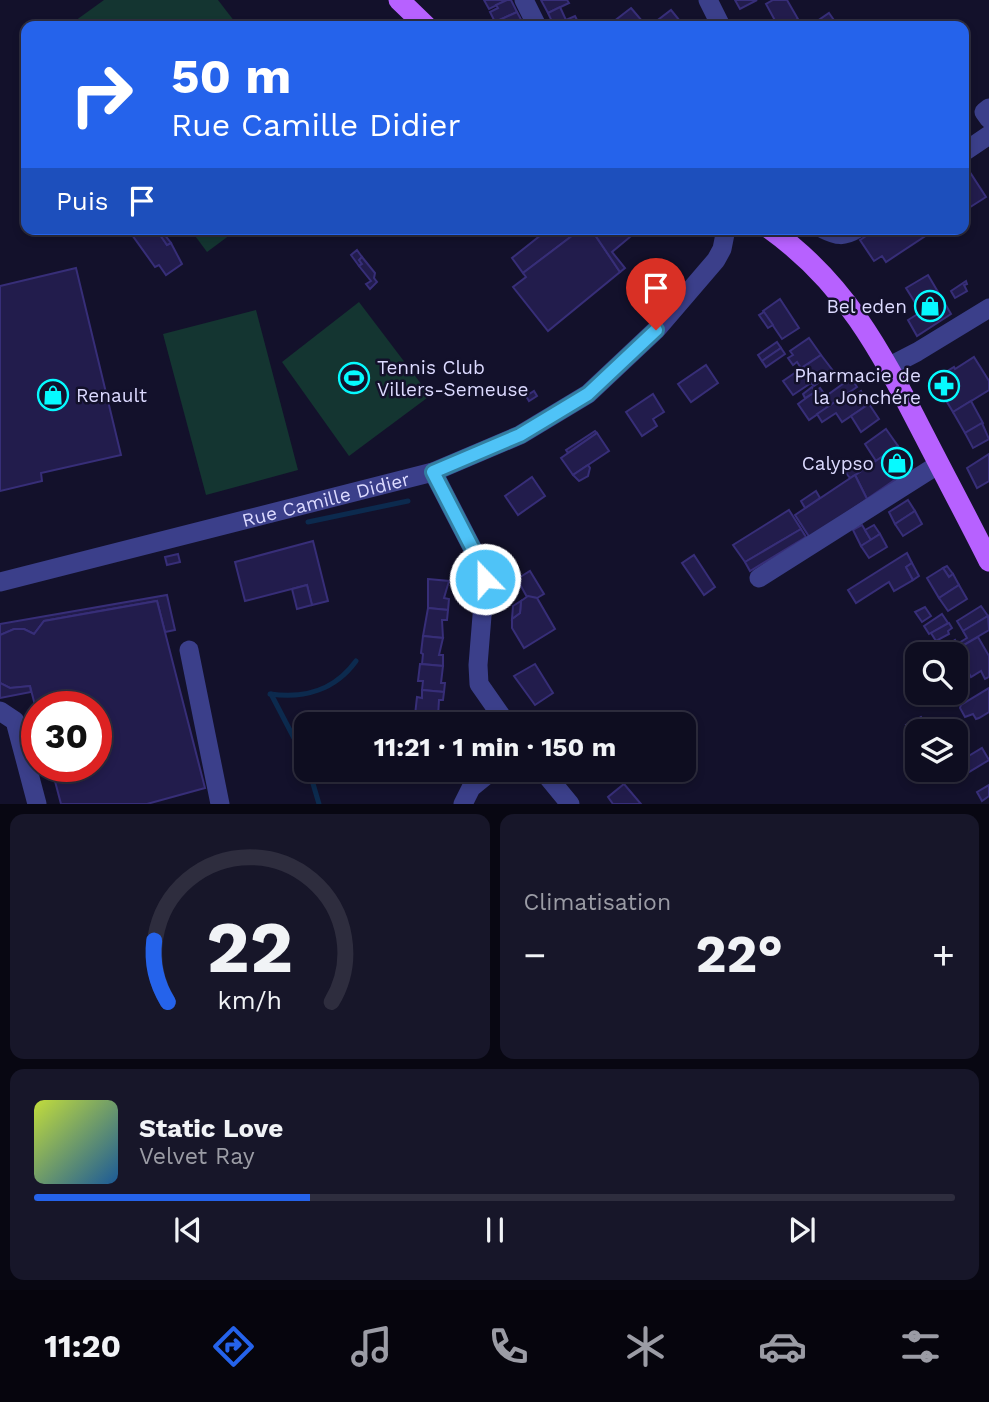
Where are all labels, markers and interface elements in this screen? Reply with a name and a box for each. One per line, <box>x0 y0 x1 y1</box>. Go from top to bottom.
text: 50 m <box>171 47 291 105</box>
icon: right <box>56 49 147 140</box>
text: Rue Camille Didier <box>171 106 461 144</box>
icon: arrive <box>123 182 161 220</box>
text: Puis <box>56 186 109 216</box>
pin <box>626 258 686 330</box>
icon: arrive <box>637 269 675 307</box>
shop icon: Bel eden <box>913 289 947 323</box>
place label: Bel eden <box>826 295 907 318</box>
place label: Tennis Club Villers-Semeuse <box>377 356 528 401</box>
sports icon: Tennis Club Villers-Semeuse <box>337 361 371 395</box>
place label: Pharmacie de la Jonchére <box>794 364 921 409</box>
pharmacy icon: Pharmacie de la Jonchére <box>927 369 961 403</box>
shop icon: Renault <box>36 378 70 412</box>
place label: Renault <box>76 384 147 407</box>
shop icon: Calypso <box>880 446 914 480</box>
place label: Calypso <box>802 452 874 475</box>
street label: Rue Camille Didier <box>239 467 412 532</box>
position arrow <box>448 542 522 616</box>
map controls <box>905 642 968 782</box>
button: search <box>905 642 968 705</box>
speed limit sign: 30 <box>21 691 112 782</box>
button: layers <box>905 719 968 782</box>
text: 11:21 · 1 min · 150 m <box>374 732 616 762</box>
text: Climatisation <box>524 889 671 916</box>
text: 22 <box>206 905 293 991</box>
text: 22° <box>695 924 783 985</box>
text: − <box>524 933 546 977</box>
text: + <box>932 933 955 977</box>
text: km/h <box>218 986 282 1015</box>
text: Static Love <box>139 1113 283 1143</box>
text: Velvet Ray <box>139 1143 255 1170</box>
icon: previous <box>169 1211 207 1249</box>
icon: pause <box>476 1211 514 1249</box>
icon: next <box>783 1211 821 1249</box>
icon: directions <box>209 1322 258 1371</box>
icon: music <box>347 1322 396 1371</box>
icon: phone <box>484 1322 533 1371</box>
icon: climate <box>621 1322 670 1371</box>
icon: car <box>758 1322 807 1371</box>
icon: filters <box>896 1322 945 1371</box>
text: 11:20 <box>44 1327 121 1365</box>

